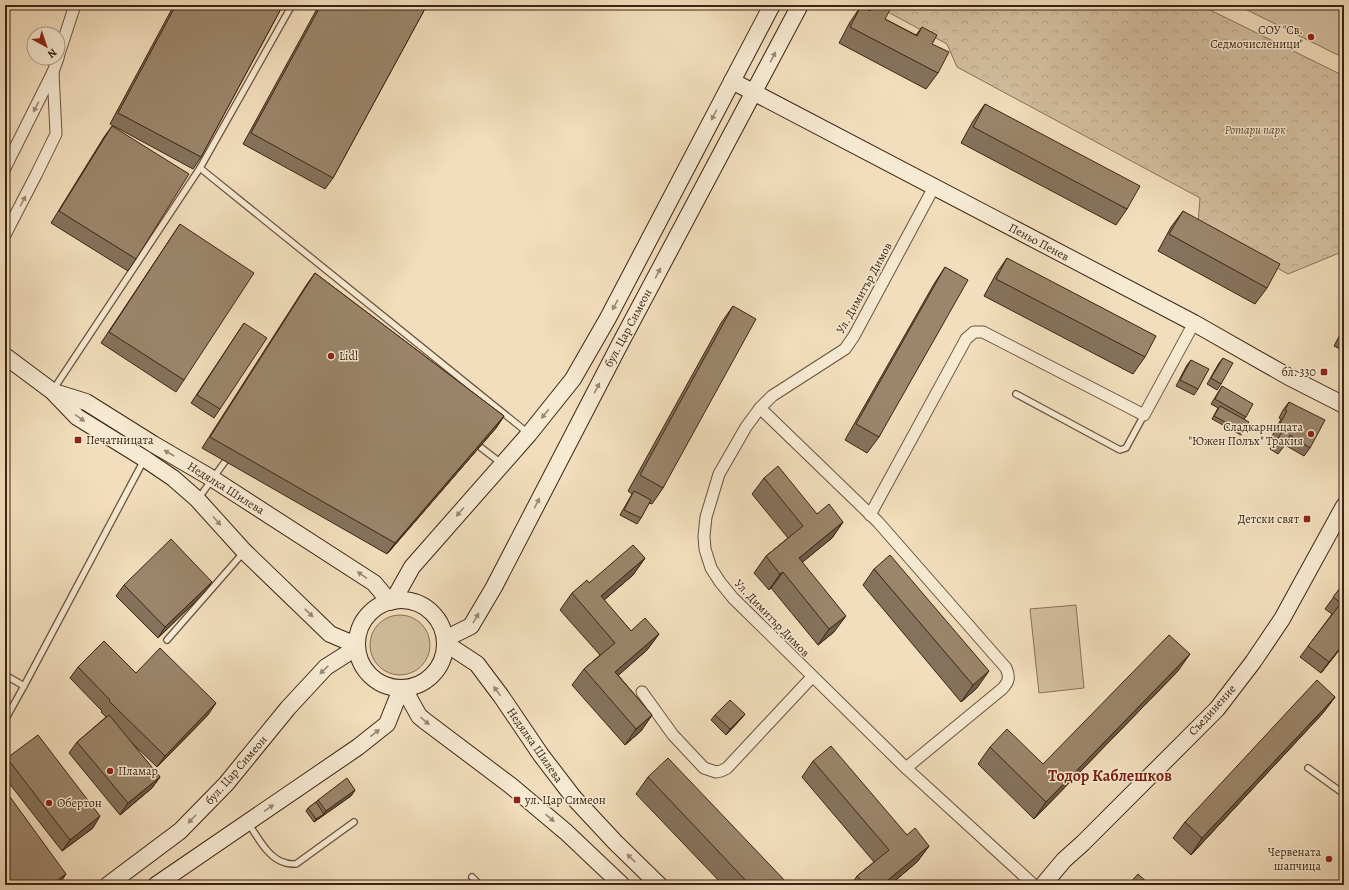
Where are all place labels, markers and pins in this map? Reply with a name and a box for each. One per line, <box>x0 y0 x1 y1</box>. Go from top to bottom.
place label: СОУ "Св. Седмочисленици" <box>1210 22 1303 52</box>
marker: СОУ "Св. Седмочисленици" <box>1306 32 1316 42</box>
place label: Lidl <box>339 348 358 364</box>
marker: Lidl <box>326 351 336 361</box>
place label: бл. 330 <box>1282 364 1316 380</box>
marker: бл. 330 <box>1319 367 1329 377</box>
place label: Сладкарницата "Южен Полъх" Тракия <box>1188 419 1303 449</box>
marker: Сладкарницата "Южен Полъх" Тракия <box>1306 429 1316 439</box>
place label: Печатницата <box>86 432 154 448</box>
marker: Печатницата <box>73 435 83 445</box>
place label: Детски свят <box>1238 511 1300 527</box>
marker: Детски свят <box>1302 514 1312 524</box>
place label: Пламар <box>118 763 158 779</box>
marker: Пламар <box>105 766 115 776</box>
place label: ул. Цар Симеон <box>524 792 606 808</box>
place label: Обертон <box>57 795 102 811</box>
marker: ул. Цар Симеон <box>512 795 522 805</box>
marker: Обертон <box>44 798 54 808</box>
place label: Червената шапчица <box>1268 844 1321 874</box>
marker: Червената шапчица <box>1324 854 1334 864</box>

